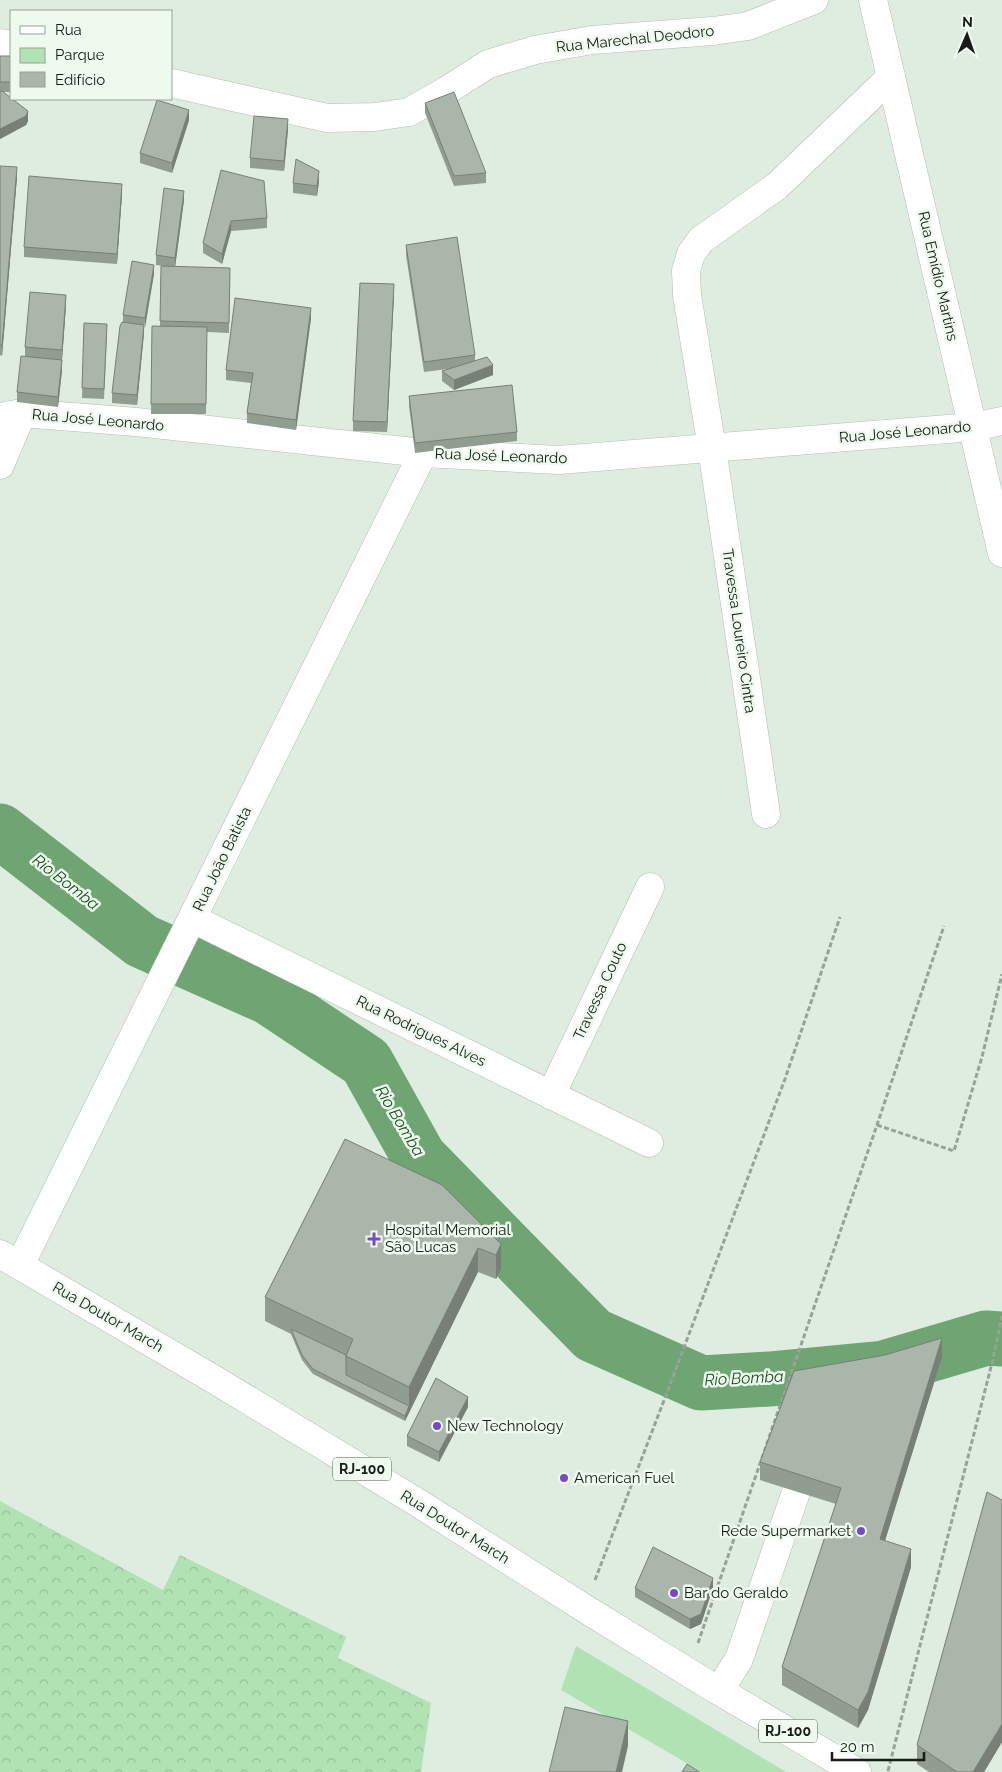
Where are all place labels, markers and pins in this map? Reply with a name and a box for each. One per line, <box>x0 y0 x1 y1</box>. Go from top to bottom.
place label: Hospital Memorial São Lucas <box>385 1221 512 1256</box>
marker: Hospital Memorial São Lucas <box>367 1232 381 1246</box>
place label: New Technology <box>447 1417 564 1435</box>
marker: New Technology <box>431 1420 443 1432</box>
place label: American Fuel <box>574 1469 675 1487</box>
marker: American Fuel <box>558 1472 570 1484</box>
place label: Rede Supermarket <box>721 1522 851 1540</box>
marker: Rede Supermarket <box>855 1525 867 1537</box>
place label: Bar do Geraldo <box>684 1584 788 1602</box>
marker: Bar do Geraldo <box>668 1587 680 1599</box>

